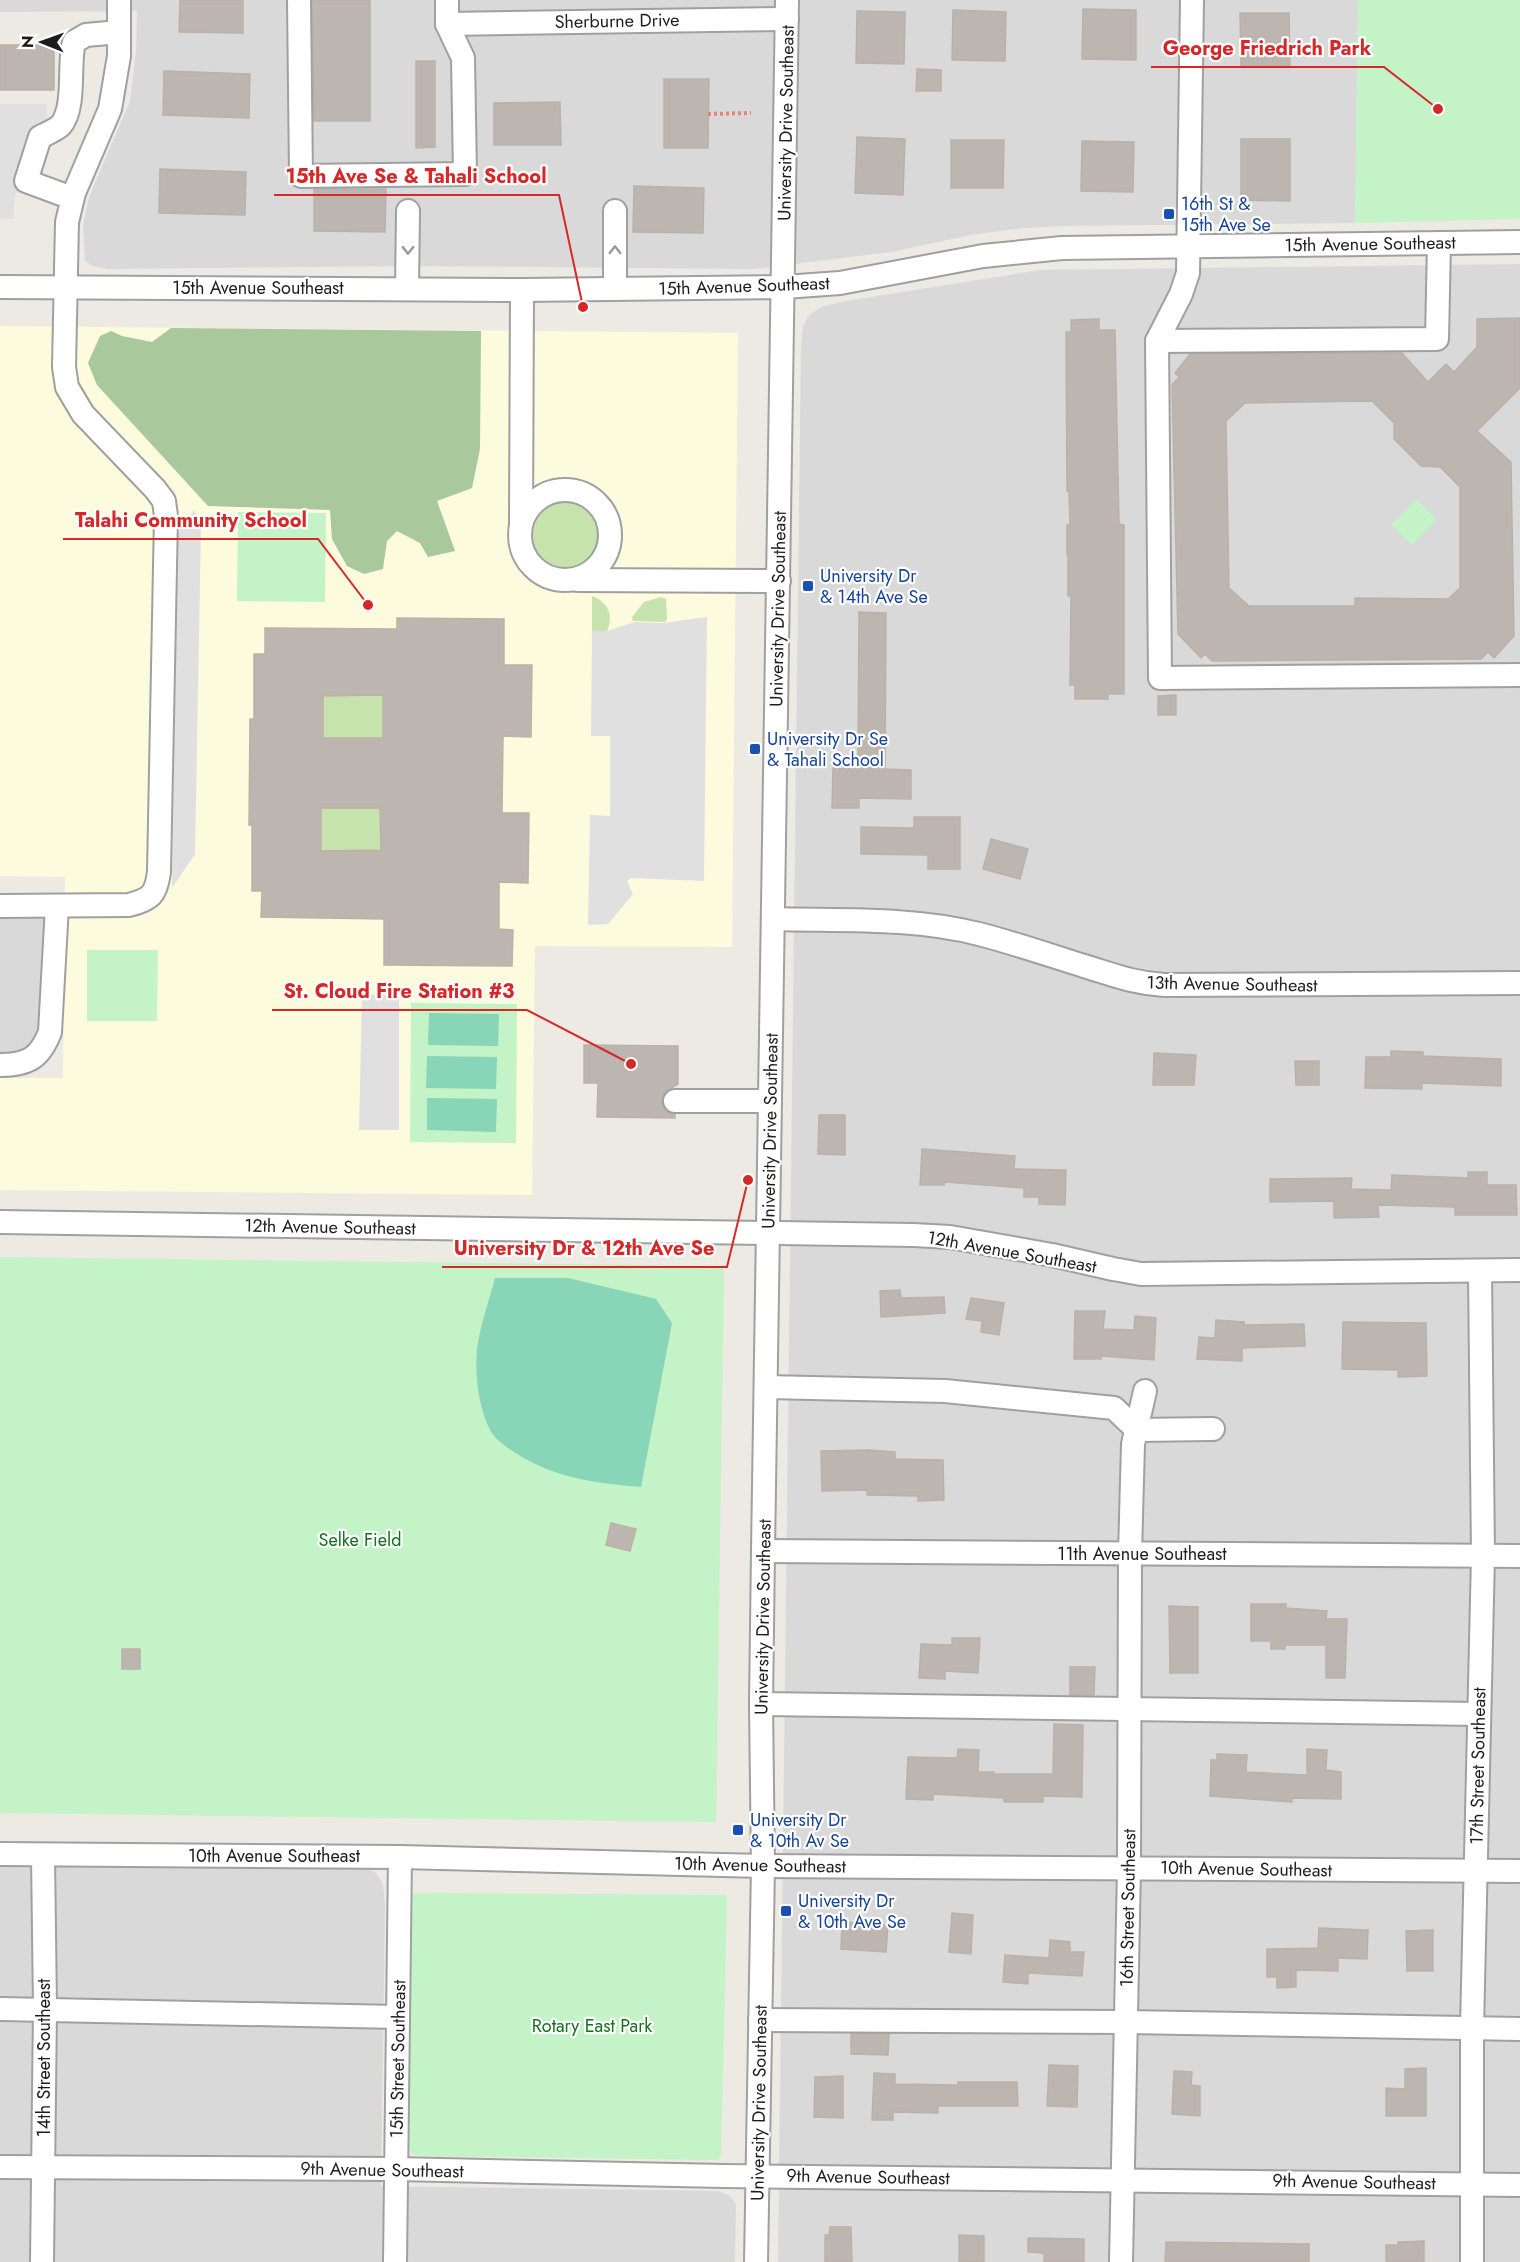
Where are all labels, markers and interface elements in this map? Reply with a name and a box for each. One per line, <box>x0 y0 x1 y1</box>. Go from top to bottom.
street label: Sherburne Drive <box>554 7 680 35</box>
north arrow <box>12 12 72 72</box>
street label: University Drive Southeast <box>771 24 801 221</box>
callout: George Friedrich Park <box>1151 29 1384 67</box>
text: George Friedrich Park <box>1163 34 1372 63</box>
text: N <box>16 35 39 48</box>
callout: 15th Ave Se & Tahali School <box>274 157 559 195</box>
text: 15th Ave Se & Tahali School <box>285 162 547 191</box>
place label: 16th St & 15th Ave Se <box>1181 191 1271 238</box>
marker: 16th St & 15th Ave Se <box>1162 207 1176 221</box>
street label: 15th Avenue Southeast <box>1284 229 1457 258</box>
one-way arrow <box>402 245 414 254</box>
one-way arrow <box>609 245 621 254</box>
street label: 15th Avenue Southeast <box>658 270 831 302</box>
street label: 15th Avenue Southeast <box>172 275 344 301</box>
callout: Talahi Community School <box>63 501 318 539</box>
text: Talahi Community School <box>75 506 307 535</box>
street label: University Drive Southeast <box>763 510 793 707</box>
place label: University Dr & 14th Ave Se <box>820 563 928 610</box>
marker: University Dr & 14th Ave Se <box>801 579 815 593</box>
place label: University Dr Se & Tahali School <box>767 726 888 773</box>
marker: University Dr Se & Tahali School <box>748 742 762 756</box>
street label: 13th Avenue Southeast <box>1146 970 1318 999</box>
callout: St. Cloud Fire Station #3 <box>272 972 527 1010</box>
text: St. Cloud Fire Station #3 <box>284 977 514 1006</box>
street label: University Drive Southeast <box>755 1032 785 1229</box>
street label: 12th Avenue Southeast <box>244 1213 417 1242</box>
street label: 12th Avenue Southeast <box>925 1224 1099 1280</box>
callout: University Dr & 12th Ave Se <box>442 1229 727 1267</box>
text: University Dr & 12th Ave Se <box>454 1234 714 1263</box>
street label: University Drive Southeast <box>748 1518 778 1715</box>
park label: Selke Field <box>319 1527 401 1553</box>
street label: 11th Avenue Southeast <box>1057 1541 1227 1567</box>
street label: 17th Street Southeast <box>1464 1686 1492 1845</box>
place label: University Dr & 10th Av Se <box>750 1807 849 1854</box>
marker: University Dr & 10th Av Se <box>731 1823 745 1837</box>
street label: 16th Street Southeast <box>1114 1828 1142 1987</box>
street label: 10th Avenue Southeast <box>188 1843 361 1869</box>
street label: 10th Avenue Southeast <box>674 1851 847 1880</box>
street label: 10th Avenue Southeast <box>1160 1855 1333 1884</box>
place label: University Dr & 10th Ave Se <box>798 1888 906 1935</box>
marker: University Dr & 10th Ave Se <box>779 1904 793 1918</box>
street label: 14th Street Southeast <box>31 1978 57 2137</box>
street label: 15th Street Southeast <box>384 1979 412 2138</box>
street label: University Drive Southeast <box>744 2004 774 2201</box>
park label: Rotary East Park <box>532 2013 652 2039</box>
street label: 9th Avenue Southeast <box>300 2156 465 2184</box>
street label: 9th Avenue Southeast <box>786 2163 951 2191</box>
street label: 9th Avenue Southeast <box>1272 2168 1437 2196</box>

